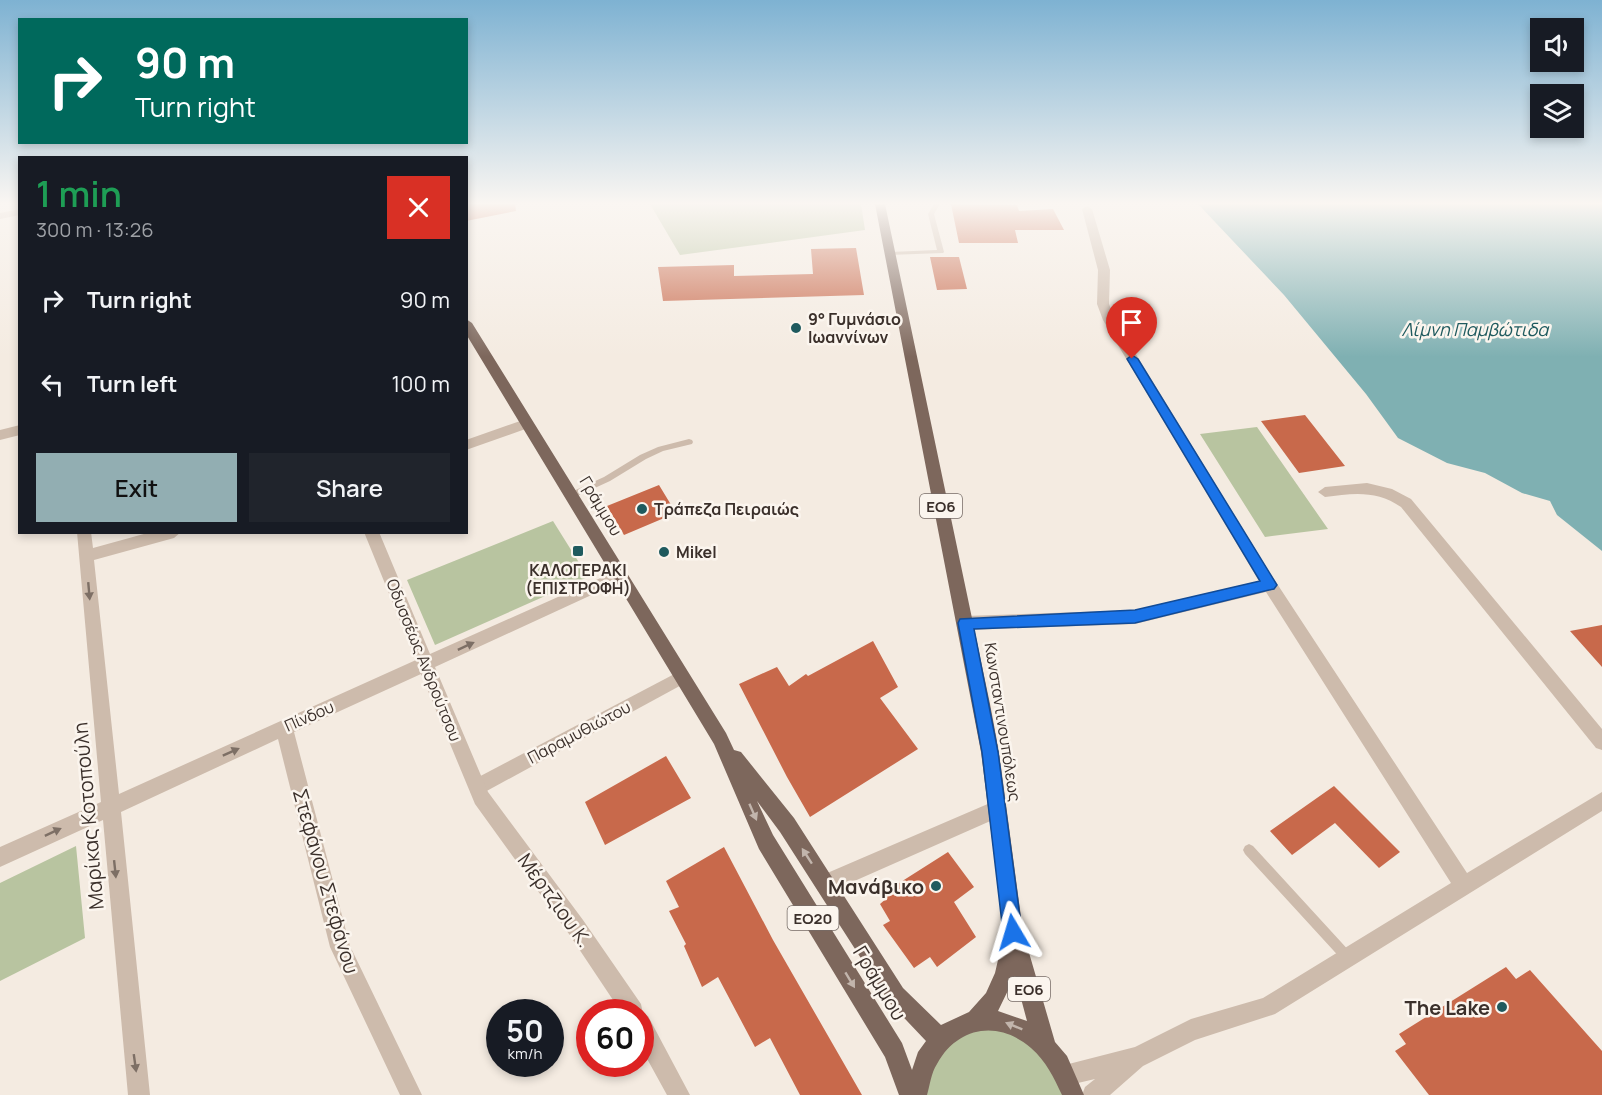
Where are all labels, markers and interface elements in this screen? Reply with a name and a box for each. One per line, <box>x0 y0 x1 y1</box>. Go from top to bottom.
map controls <box>1530 18 1584 138</box>
button: sound <box>1530 18 1584 72</box>
text: 90 m <box>135 33 235 91</box>
icon: right <box>36 42 114 120</box>
button: layers <box>1530 84 1584 138</box>
text: Turn right <box>135 88 256 125</box>
text: 1 min <box>36 169 122 218</box>
button: close <box>387 176 450 239</box>
text: 300 m · 13:26 <box>36 216 154 243</box>
icon: right <box>36 284 69 317</box>
text: Turn right <box>87 285 192 315</box>
text: 90 m <box>400 285 450 315</box>
pin <box>1106 297 1157 359</box>
icon: arrive <box>1115 306 1148 339</box>
place label: 9° Γυμνάσιο Ιωαννίνων <box>808 308 901 348</box>
water label: Λίμνη Παμβώτιδα <box>1402 317 1550 341</box>
marker: 9° Γυμνάσιο Ιωαννίνων <box>789 321 803 335</box>
icon: left <box>36 368 69 401</box>
text: Turn left <box>87 369 177 399</box>
text: 100 m <box>392 369 450 399</box>
button: Exit <box>36 453 237 522</box>
button: Share <box>249 453 450 522</box>
street label: Γράμμου <box>575 472 627 540</box>
road number: ΕΟ6 <box>920 494 962 518</box>
place label: Τράπεζα Πειραιώς <box>654 498 799 520</box>
marker: Τράπεζα Πειραιώς <box>635 502 649 516</box>
place label: Mikel <box>676 541 717 563</box>
marker: ΚΑΛΟΓΕΡΑΚΙ (ΕΠΙΣΤΡΟΦΗ) <box>571 544 585 558</box>
marker: Mikel <box>657 545 671 559</box>
place label: ΚΑΛΟΓΕΡΑΚΙ (ΕΠΙΣΤΡΟΦΗ) <box>525 559 631 599</box>
street label: Οδυσσέως Ανδρούτσου <box>381 575 467 745</box>
one-way arrow <box>84 581 94 600</box>
one-way arrow <box>457 641 475 651</box>
street label: Κωνσταντινουπόλεως <box>980 641 1026 803</box>
street label: Πίνδου <box>281 695 337 737</box>
street label: Παραμυθιώτου <box>524 696 634 768</box>
street label: Μαρίκας Κοτοπούλη <box>66 721 110 911</box>
one-way arrow <box>222 747 239 756</box>
street label: Στεφάνου Στεφάνου <box>287 785 365 977</box>
one-way arrow <box>748 803 757 820</box>
one-way arrow <box>44 828 61 837</box>
street label: Μέρτζιου Κ. <box>512 848 598 952</box>
one-way arrow <box>801 848 812 864</box>
one-way arrow <box>111 859 120 878</box>
place label: Μανάβικο <box>828 873 924 900</box>
marker: Μανάβικο <box>929 879 943 893</box>
position arrow <box>981 900 1045 964</box>
road number: ΕΟ20 <box>788 906 838 930</box>
street label: Γράμμου <box>847 941 913 1025</box>
one-way arrow <box>845 972 856 988</box>
road number: ΕΟ6 <box>1008 977 1050 1001</box>
place label: The Lake <box>1405 994 1490 1021</box>
speed limit sign: 60 <box>576 999 654 1077</box>
marker: The Lake <box>1495 1000 1509 1014</box>
text: 50 <box>506 1010 544 1051</box>
one-way arrow <box>1004 1021 1022 1031</box>
text: km/h <box>508 1043 542 1064</box>
one-way arrow <box>130 1053 139 1072</box>

